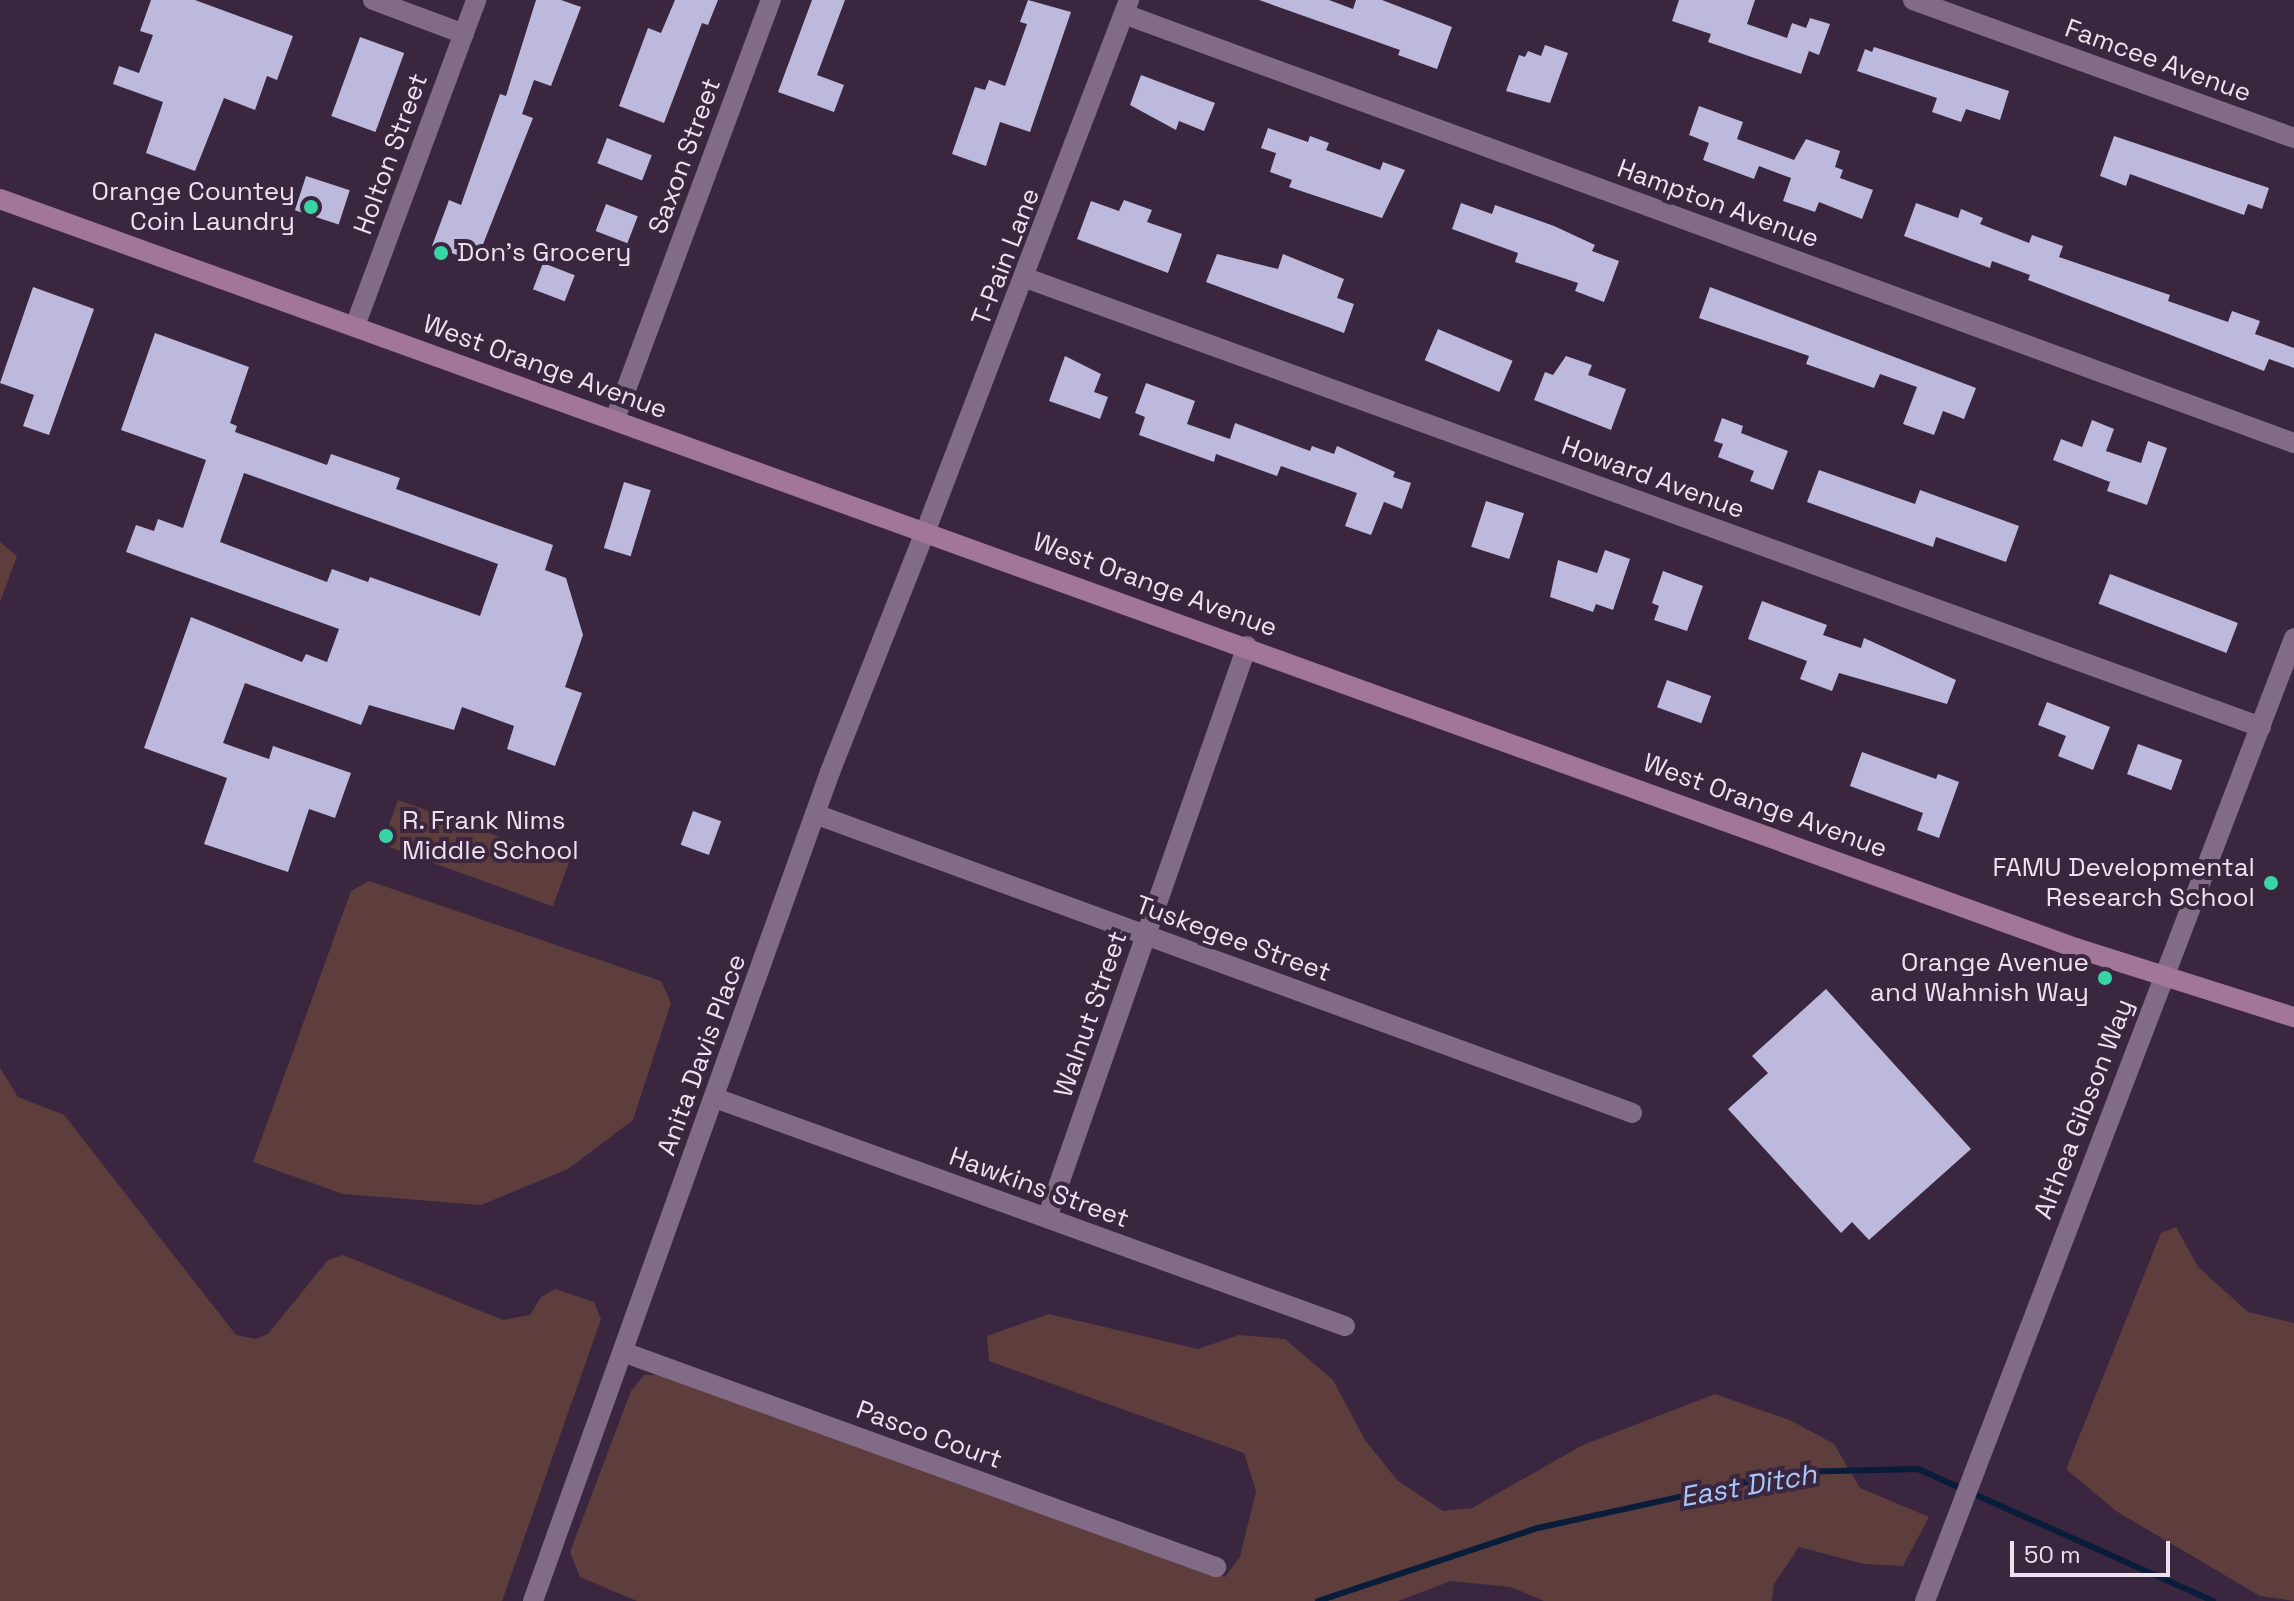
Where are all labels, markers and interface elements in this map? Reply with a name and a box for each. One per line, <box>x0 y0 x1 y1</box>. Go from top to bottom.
street label: Famcee Avenue <box>2061 13 2255 109</box>
street label: Holton Street <box>347 69 435 239</box>
street label: Saxon Street <box>642 74 728 238</box>
street label: Hampton Avenue <box>1613 153 1823 255</box>
place label: Orange Countey Coin Laundry <box>92 176 295 238</box>
street label: T-Pain Lane <box>966 184 1046 330</box>
marker: Orange Countey Coin Laundry <box>302 198 320 216</box>
place label: Don's Grocery <box>457 237 632 269</box>
marker: Don's Grocery <box>432 244 450 262</box>
street label: West Orange Avenue <box>418 308 672 426</box>
street label: Howard Avenue <box>1557 430 1749 526</box>
street label: West Orange Avenue <box>1028 526 1282 644</box>
street label: West Orange Avenue <box>1638 747 1892 865</box>
place label: R. Frank Nims Middle School <box>402 805 579 866</box>
marker: R. Frank Nims Middle School <box>377 827 395 845</box>
place label: FAMU Developmental Research School <box>1993 852 2255 914</box>
marker: FAMU Developmental Research School <box>2262 874 2280 892</box>
street label: Tuskegee Street <box>1131 889 1335 989</box>
street label: Walnut Street <box>1048 927 1134 1101</box>
place label: Orange Avenue and Wahnish Way <box>1870 947 2089 1008</box>
street label: Anita Davis Place <box>651 950 753 1160</box>
marker: Orange Avenue and Wahnish Way <box>2096 969 2114 987</box>
street label: Althea Gibson Way <box>2028 994 2140 1224</box>
street label: Hawkins Street <box>945 1141 1133 1235</box>
street label: Pasco Court <box>852 1394 1006 1476</box>
water label: East Ditch <box>1677 1456 1819 1514</box>
scale bar <box>2014 1525 2174 1575</box>
text: 50 m <box>2024 1539 2081 1570</box>

